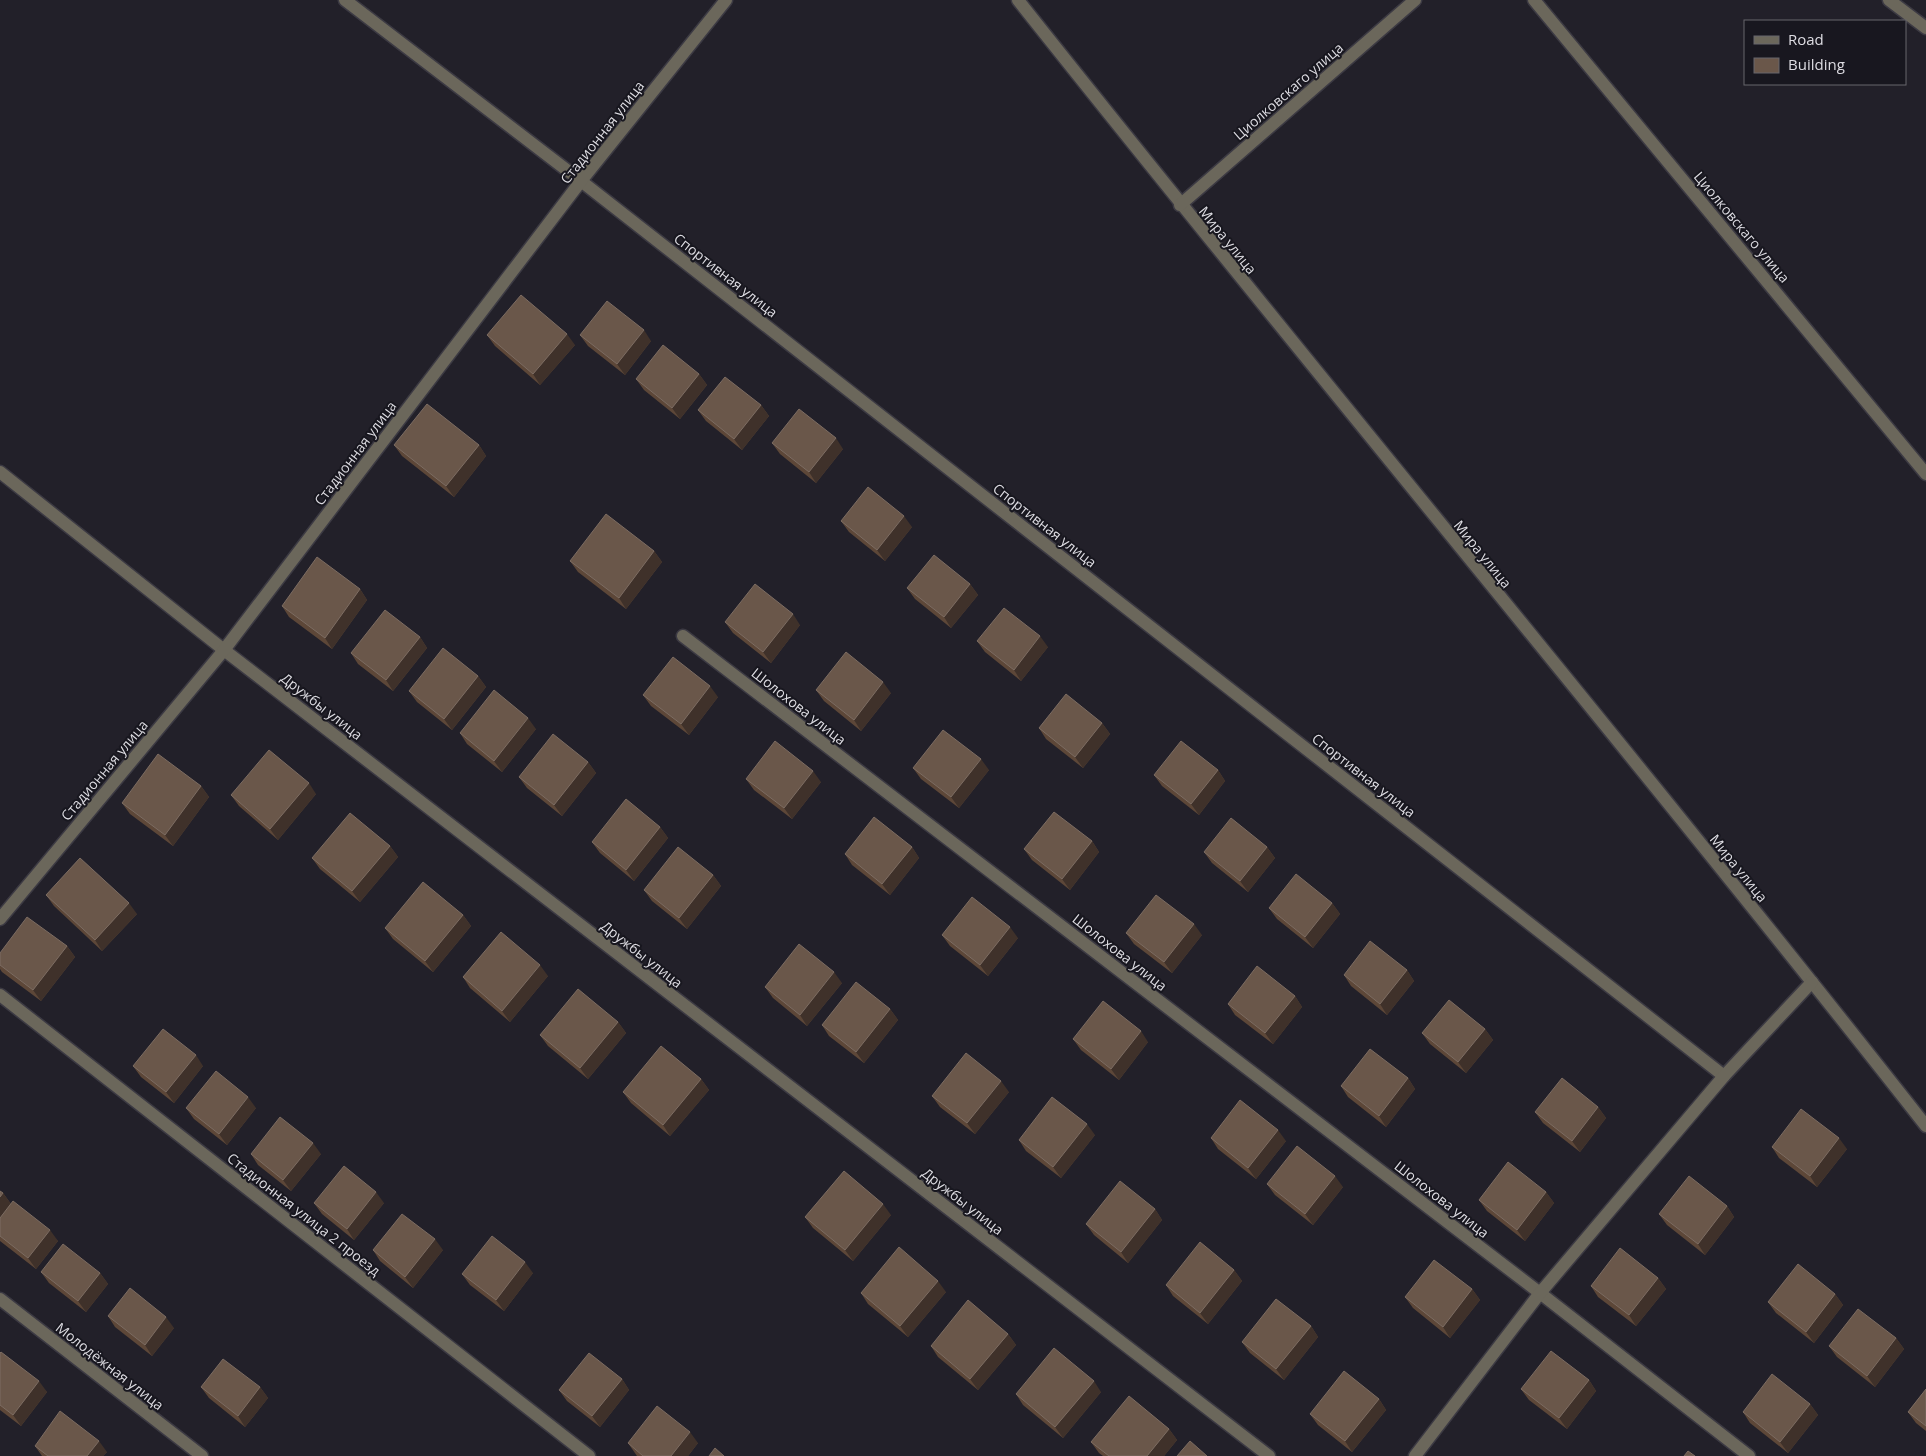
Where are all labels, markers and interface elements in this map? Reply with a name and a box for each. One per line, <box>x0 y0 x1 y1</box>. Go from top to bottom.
legend <box>1744 20 1906 85</box>
text: Road <box>1788 29 1824 49</box>
street label: Циолковскаго улица <box>1229 38 1347 144</box>
text: Building <box>1788 54 1845 74</box>
street label: Стадионная улица <box>556 77 648 187</box>
street label: Циолковскаго улица <box>1690 167 1794 287</box>
street label: Мира улица <box>1195 202 1261 278</box>
street label: Спортивная улица <box>670 229 782 321</box>
street label: Стадионная улица <box>310 397 400 509</box>
street label: Спортивная улица <box>989 479 1101 571</box>
street label: Мира улица <box>1450 516 1516 592</box>
street label: Шолохова улица <box>748 663 850 749</box>
street label: Дружбы улица <box>277 668 367 744</box>
street label: Стадионная улица <box>56 716 152 824</box>
street label: Спортивная улица <box>1308 729 1420 821</box>
street label: Мира улица <box>1706 830 1772 906</box>
street label: Шолохова улица <box>1069 909 1171 995</box>
street label: Дружбы улица <box>597 916 687 992</box>
street label: Стадионная улица 2 проезд <box>223 1148 385 1280</box>
street label: Шолохова улица <box>1391 1156 1493 1242</box>
street label: Дружбы улица <box>918 1163 1008 1239</box>
street label: Молодёжная улица <box>52 1318 168 1414</box>

